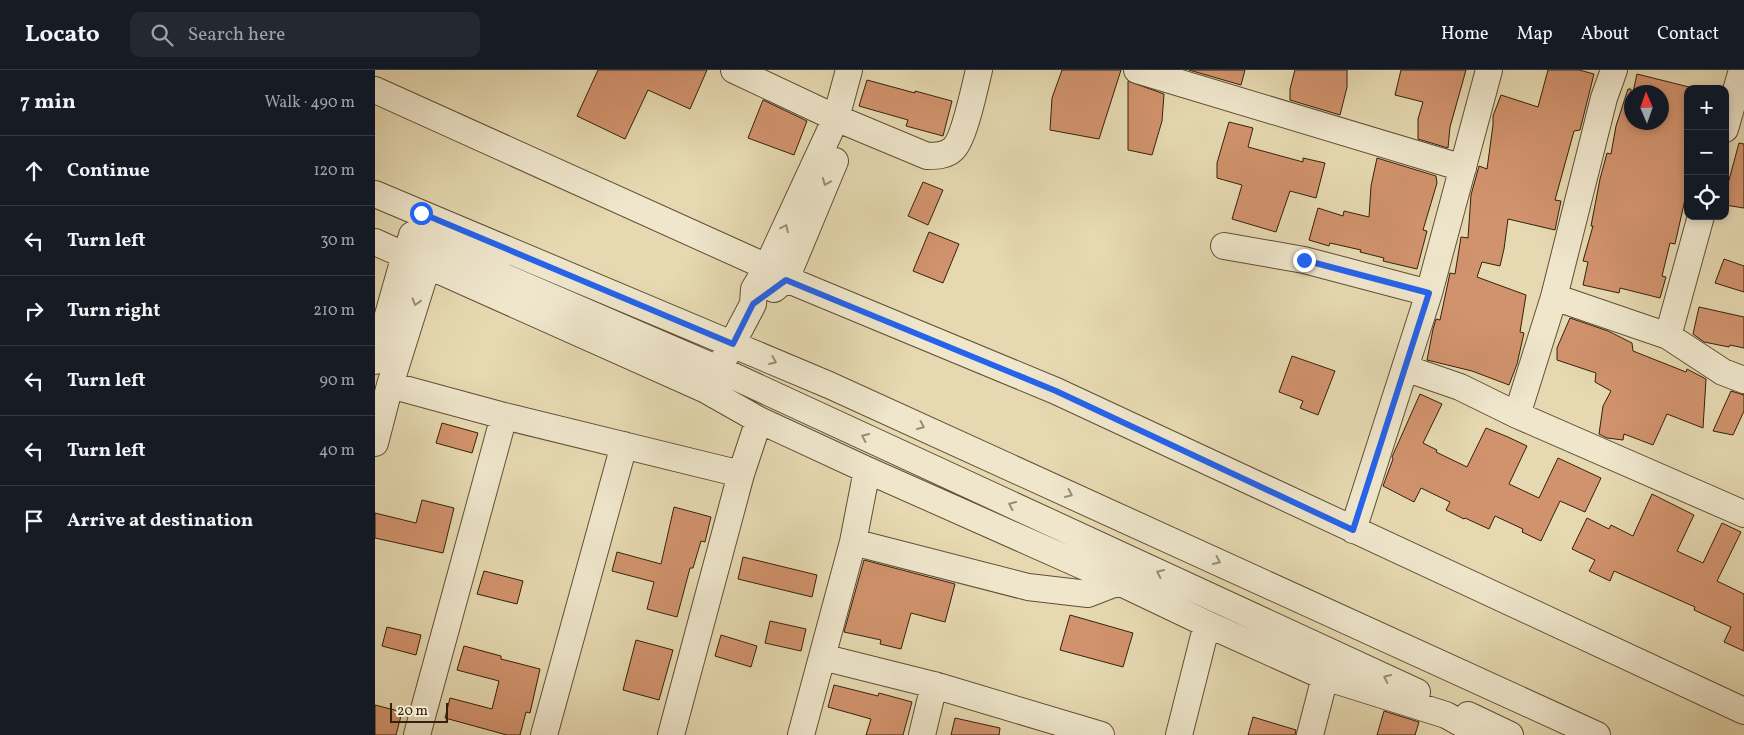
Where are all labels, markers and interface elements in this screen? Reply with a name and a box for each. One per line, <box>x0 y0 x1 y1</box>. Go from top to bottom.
search box <box>130 12 480 57</box>
text: Locato <box>25 18 100 52</box>
icon: search <box>148 21 176 49</box>
text: Search here <box>188 22 285 48</box>
text: Home <box>1441 22 1489 47</box>
text: Map <box>1517 22 1553 47</box>
text: About <box>1581 22 1629 47</box>
text: Contact <box>1657 22 1719 47</box>
north arrow <box>1624 85 1669 130</box>
map controls <box>1684 85 1729 220</box>
button: + <box>1684 85 1729 130</box>
text: 7 min <box>20 88 76 117</box>
text: Walk · 490 m <box>264 92 355 114</box>
button: − <box>1684 130 1729 175</box>
icon: ahead <box>20 157 48 185</box>
text: Continue <box>67 158 150 184</box>
text: 120 m <box>313 160 355 182</box>
button: locate <box>1684 175 1729 220</box>
one-way arrow <box>822 177 832 186</box>
route start <box>410 202 433 225</box>
one-way arrow <box>779 224 789 233</box>
icon: left <box>20 227 48 255</box>
text: Turn left <box>67 228 146 254</box>
text: 30 m <box>320 230 355 252</box>
route end <box>1293 249 1316 272</box>
icon: right <box>20 297 48 325</box>
one-way arrow <box>412 297 422 306</box>
text: Turn right <box>67 298 160 324</box>
text: 210 m <box>313 300 355 322</box>
one-way arrow <box>768 355 776 365</box>
icon: left <box>20 367 48 395</box>
text: Turn left <box>67 368 146 394</box>
text: 90 m <box>319 370 355 392</box>
one-way arrow <box>916 420 925 431</box>
one-way arrow <box>861 433 870 443</box>
icon: left <box>20 437 48 465</box>
text: Turn left <box>67 438 146 464</box>
text: 40 m <box>319 440 355 462</box>
one-way arrow <box>1064 488 1073 498</box>
one-way arrow <box>1008 501 1017 511</box>
icon: arrive <box>20 507 48 535</box>
text: Arrive at destination <box>67 508 253 534</box>
one-way arrow <box>1212 555 1221 566</box>
one-way arrow <box>1156 569 1165 579</box>
one-way arrow <box>1383 673 1392 684</box>
scale bar <box>390 700 447 723</box>
text: 20 m <box>397 702 428 721</box>

